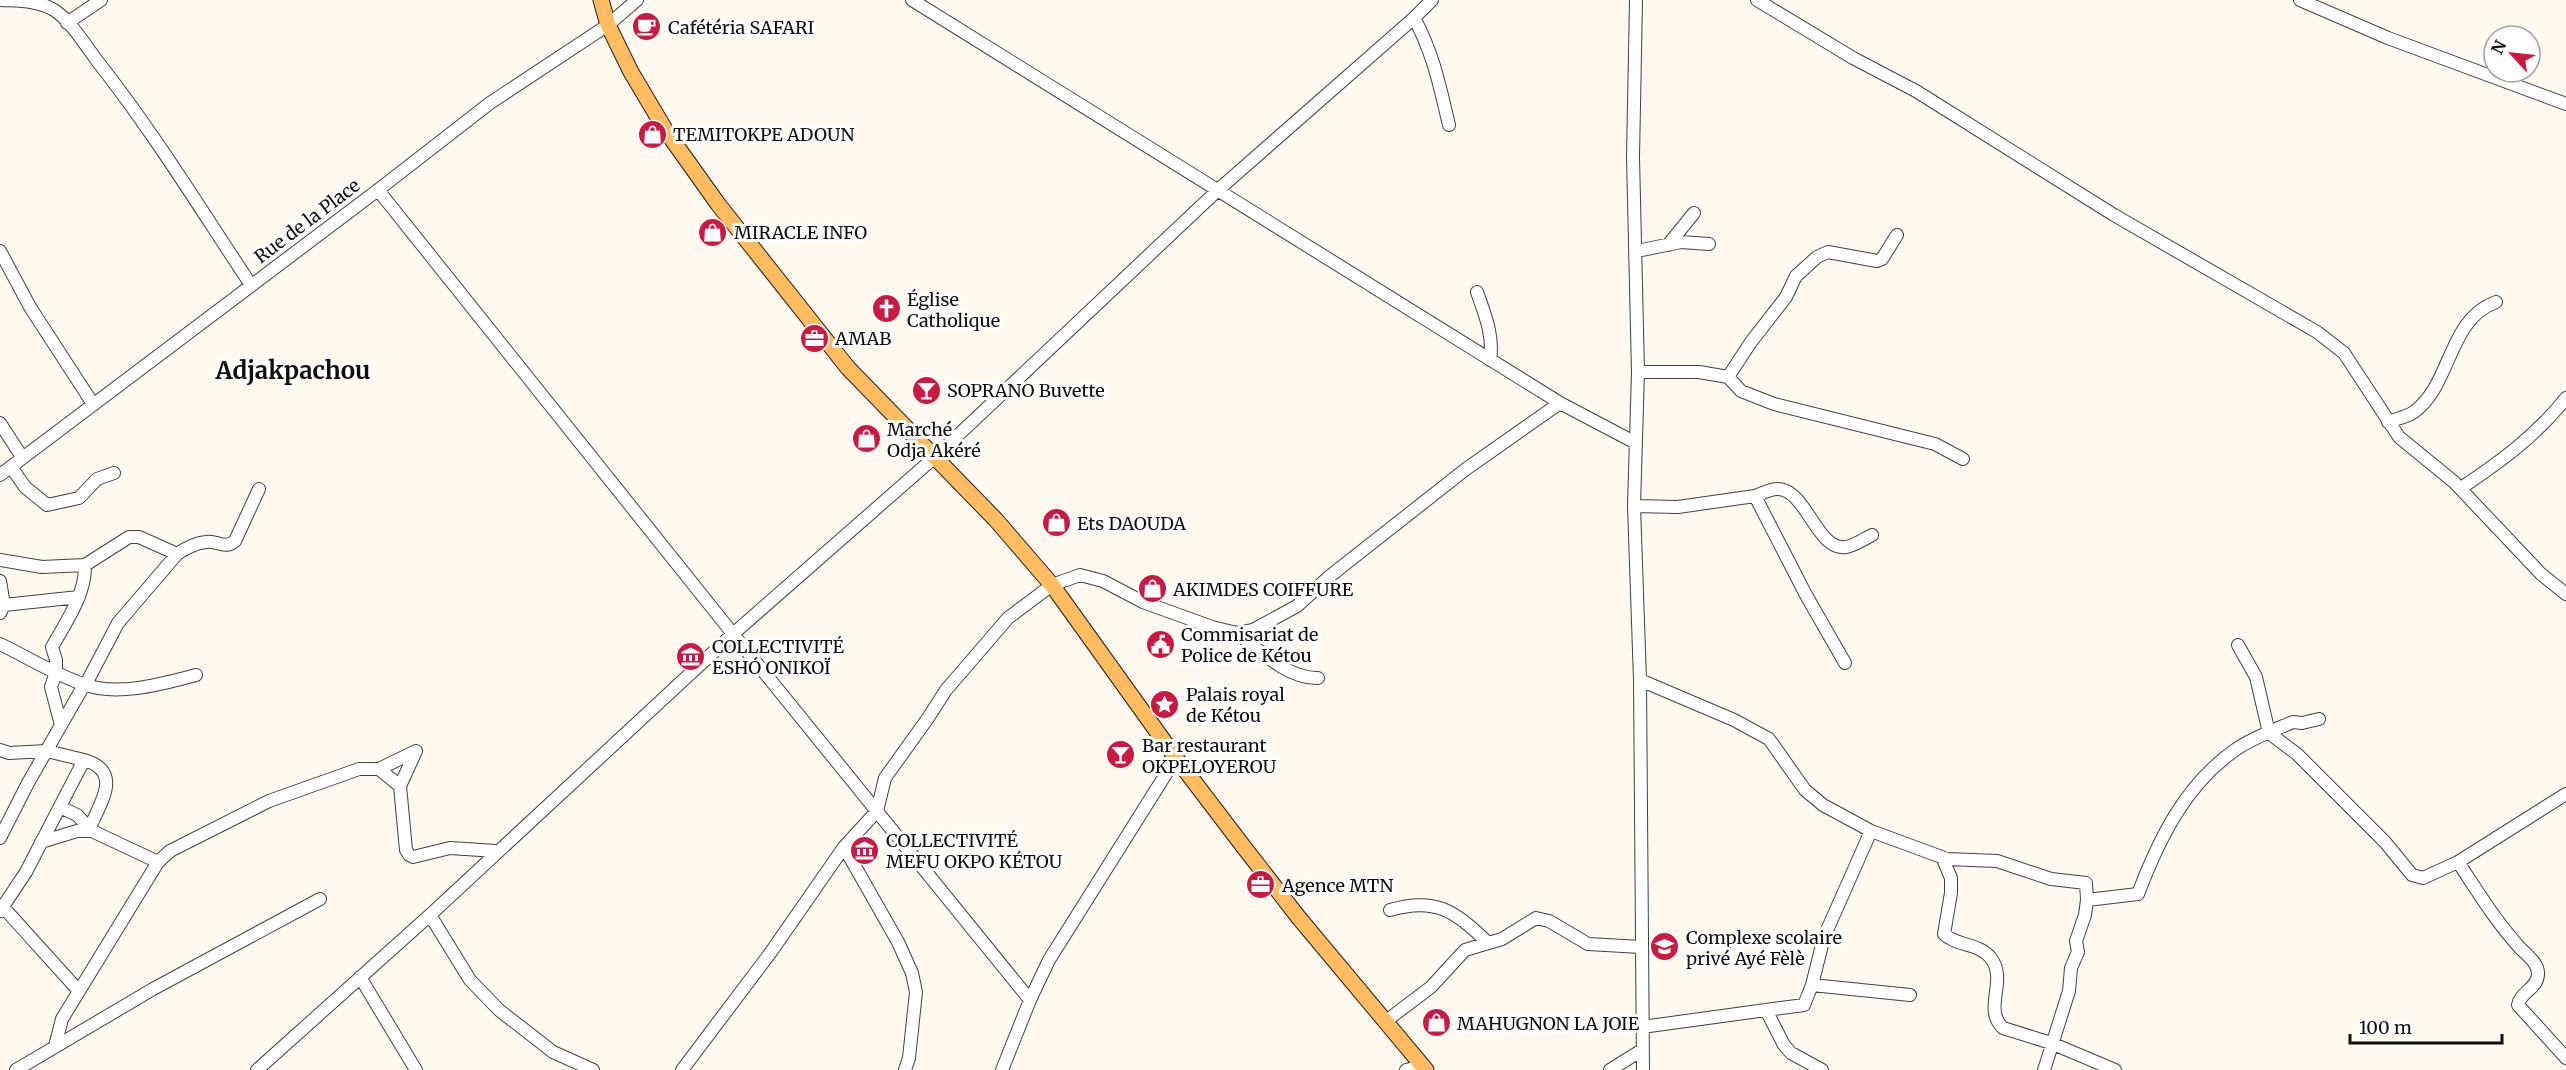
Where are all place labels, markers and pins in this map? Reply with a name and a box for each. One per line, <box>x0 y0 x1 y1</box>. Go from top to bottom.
cafe icon: Cafétéria SAFARI <box>631 11 663 43</box>
place label: Cafétéria SAFARI <box>668 16 814 39</box>
shop icon: TEMITOKPE ADOUN <box>636 118 668 150</box>
place label: TEMITOKPE ADOUN <box>673 123 854 146</box>
shop icon: MIRACLE INFO <box>697 216 729 248</box>
place label: MIRACLE INFO <box>734 221 867 244</box>
place label: Église Catholique <box>907 288 1000 332</box>
church icon: Église Catholique <box>870 293 902 325</box>
office icon: AMAB <box>798 322 830 354</box>
place label: AMAB <box>834 327 891 350</box>
bar icon: SOPRANO Buvette <box>910 374 942 406</box>
place label: SOPRANO Buvette <box>947 379 1105 402</box>
place label: Marché Odja Akéré <box>887 418 981 462</box>
shop icon: Marché Odja Akéré <box>850 423 882 455</box>
shop icon: Ets DAOUDA <box>1040 507 1072 539</box>
place label: Ets DAOUDA <box>1077 512 1186 535</box>
shop icon: AKIMDES COIFFURE <box>1136 573 1168 605</box>
place label: AKIMDES COIFFURE <box>1172 578 1354 601</box>
place label: Commisariat de Police de Kétou <box>1181 623 1319 667</box>
public building icon: Commisariat de Police de Kétou <box>1144 628 1176 660</box>
place label: COLLECTIVITÉ ESHÓ ONIKOÏ <box>712 635 845 679</box>
museum icon: COLLECTIVITÉ ESHÓ ONIKOÏ <box>675 640 707 672</box>
place label: Palais royal de Kétou <box>1186 683 1285 727</box>
place icon: Palais royal de Kétou <box>1149 688 1181 720</box>
place label: Bar restaurant OKPELOYEROU <box>1142 734 1277 778</box>
bar icon: Bar restaurant OKPELOYEROU <box>1105 739 1137 771</box>
place label: COLLECTIVITÉ MEFU OKPO KÉTOU <box>886 829 1063 873</box>
museum icon: COLLECTIVITÉ MEFU OKPO KÉTOU <box>849 834 881 866</box>
office icon: Agence MTN <box>1245 869 1277 901</box>
place label: Agence MTN <box>1281 874 1394 897</box>
place label: Complexe scolaire privé Ayé Fèlè <box>1686 926 1842 970</box>
school or university icon: Complexe scolaire privé Ayé Fèlè <box>1649 931 1681 963</box>
shop icon: MAHUGNON LA JOIE <box>1420 1007 1452 1039</box>
place label: MAHUGNON LA JOIE <box>1457 1012 1640 1035</box>

